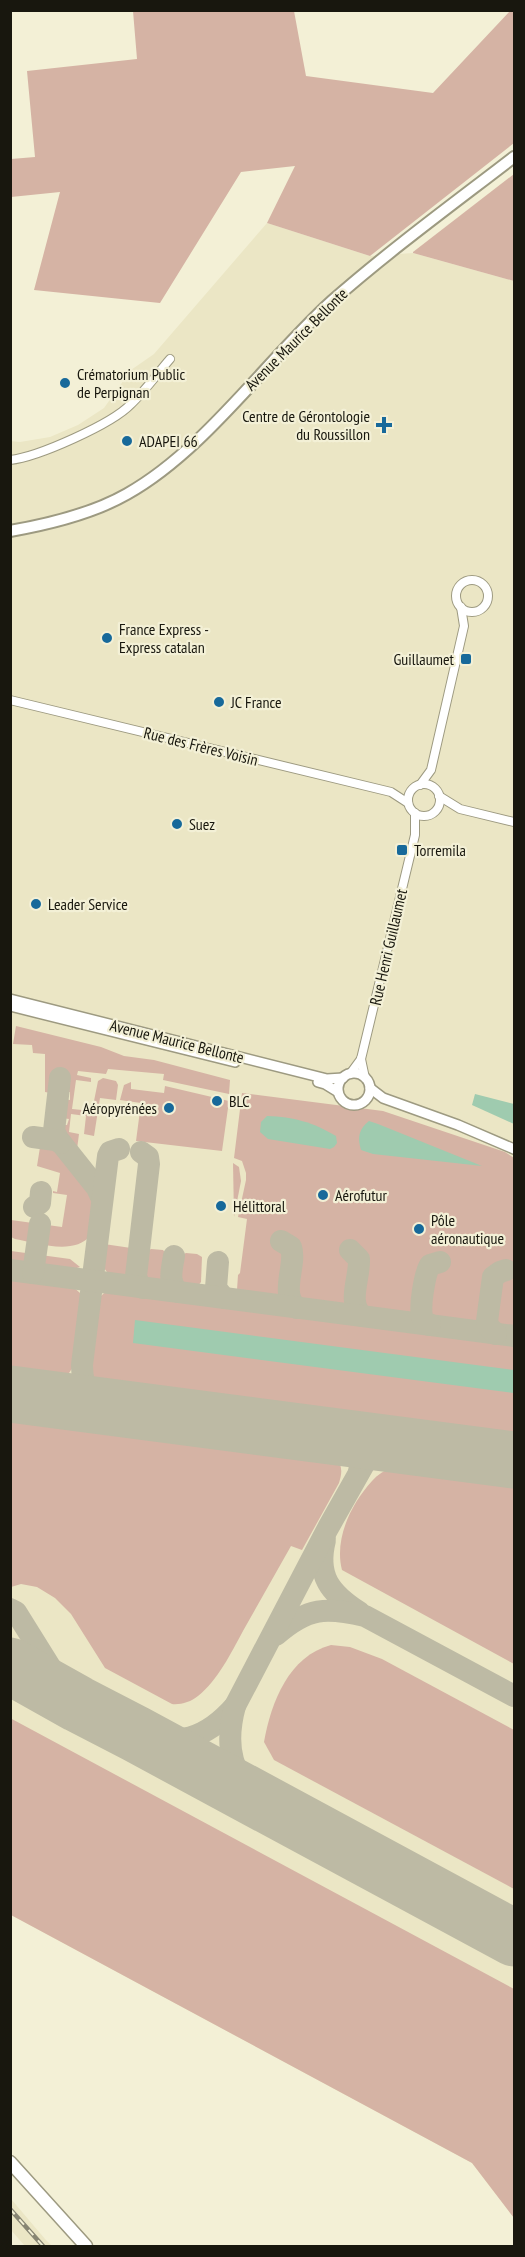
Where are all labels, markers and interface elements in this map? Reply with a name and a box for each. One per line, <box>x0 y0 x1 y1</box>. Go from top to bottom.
street label: Avenue Maurice Bellonte <box>240 283 352 395</box>
place label: Crématorium Public de Perpignan <box>77 364 186 402</box>
marker: Crématorium Public de Perpignan <box>58 376 72 390</box>
place label: Centre de Gérontologie du Roussillon <box>242 406 370 444</box>
marker: Centre de Gérontologie du Roussillon <box>375 416 393 434</box>
place label: ADAPEI 66 <box>139 431 198 451</box>
marker: ADAPEI 66 <box>120 434 134 448</box>
place label: France Express - Express catalan <box>119 619 209 657</box>
marker: France Express - Express catalan <box>100 631 114 645</box>
place label: Guillaumet <box>393 649 455 669</box>
marker: Guillaumet <box>459 652 473 666</box>
place label: JC France <box>230 692 282 712</box>
marker: JC France <box>212 695 226 709</box>
street label: Rue des Frères Voisin <box>142 722 260 770</box>
place label: Suez <box>189 814 215 834</box>
marker: Suez <box>170 817 184 831</box>
place label: Torremila <box>414 840 466 860</box>
marker: Torremila <box>395 843 409 857</box>
street label: Rue Henri Guillaumet <box>365 886 411 1007</box>
place label: Leader Service <box>48 894 128 914</box>
marker: Leader Service <box>29 897 43 911</box>
street label: Avenue Maurice Bellonte <box>108 1015 246 1067</box>
place label: BLC <box>229 1091 250 1111</box>
marker: BLC <box>210 1094 224 1108</box>
place label: Aéropyrénées <box>82 1098 157 1118</box>
marker: Aéropyrénées <box>162 1101 176 1115</box>
place label: Aérofutur <box>335 1185 388 1205</box>
marker: Aérofutur <box>316 1188 330 1202</box>
place label: Hélittoral <box>233 1196 286 1216</box>
marker: Hélittoral <box>214 1199 228 1213</box>
place label: Pôle aéronautique <box>431 1210 504 1248</box>
marker: Pôle aéronautique <box>412 1222 426 1236</box>

